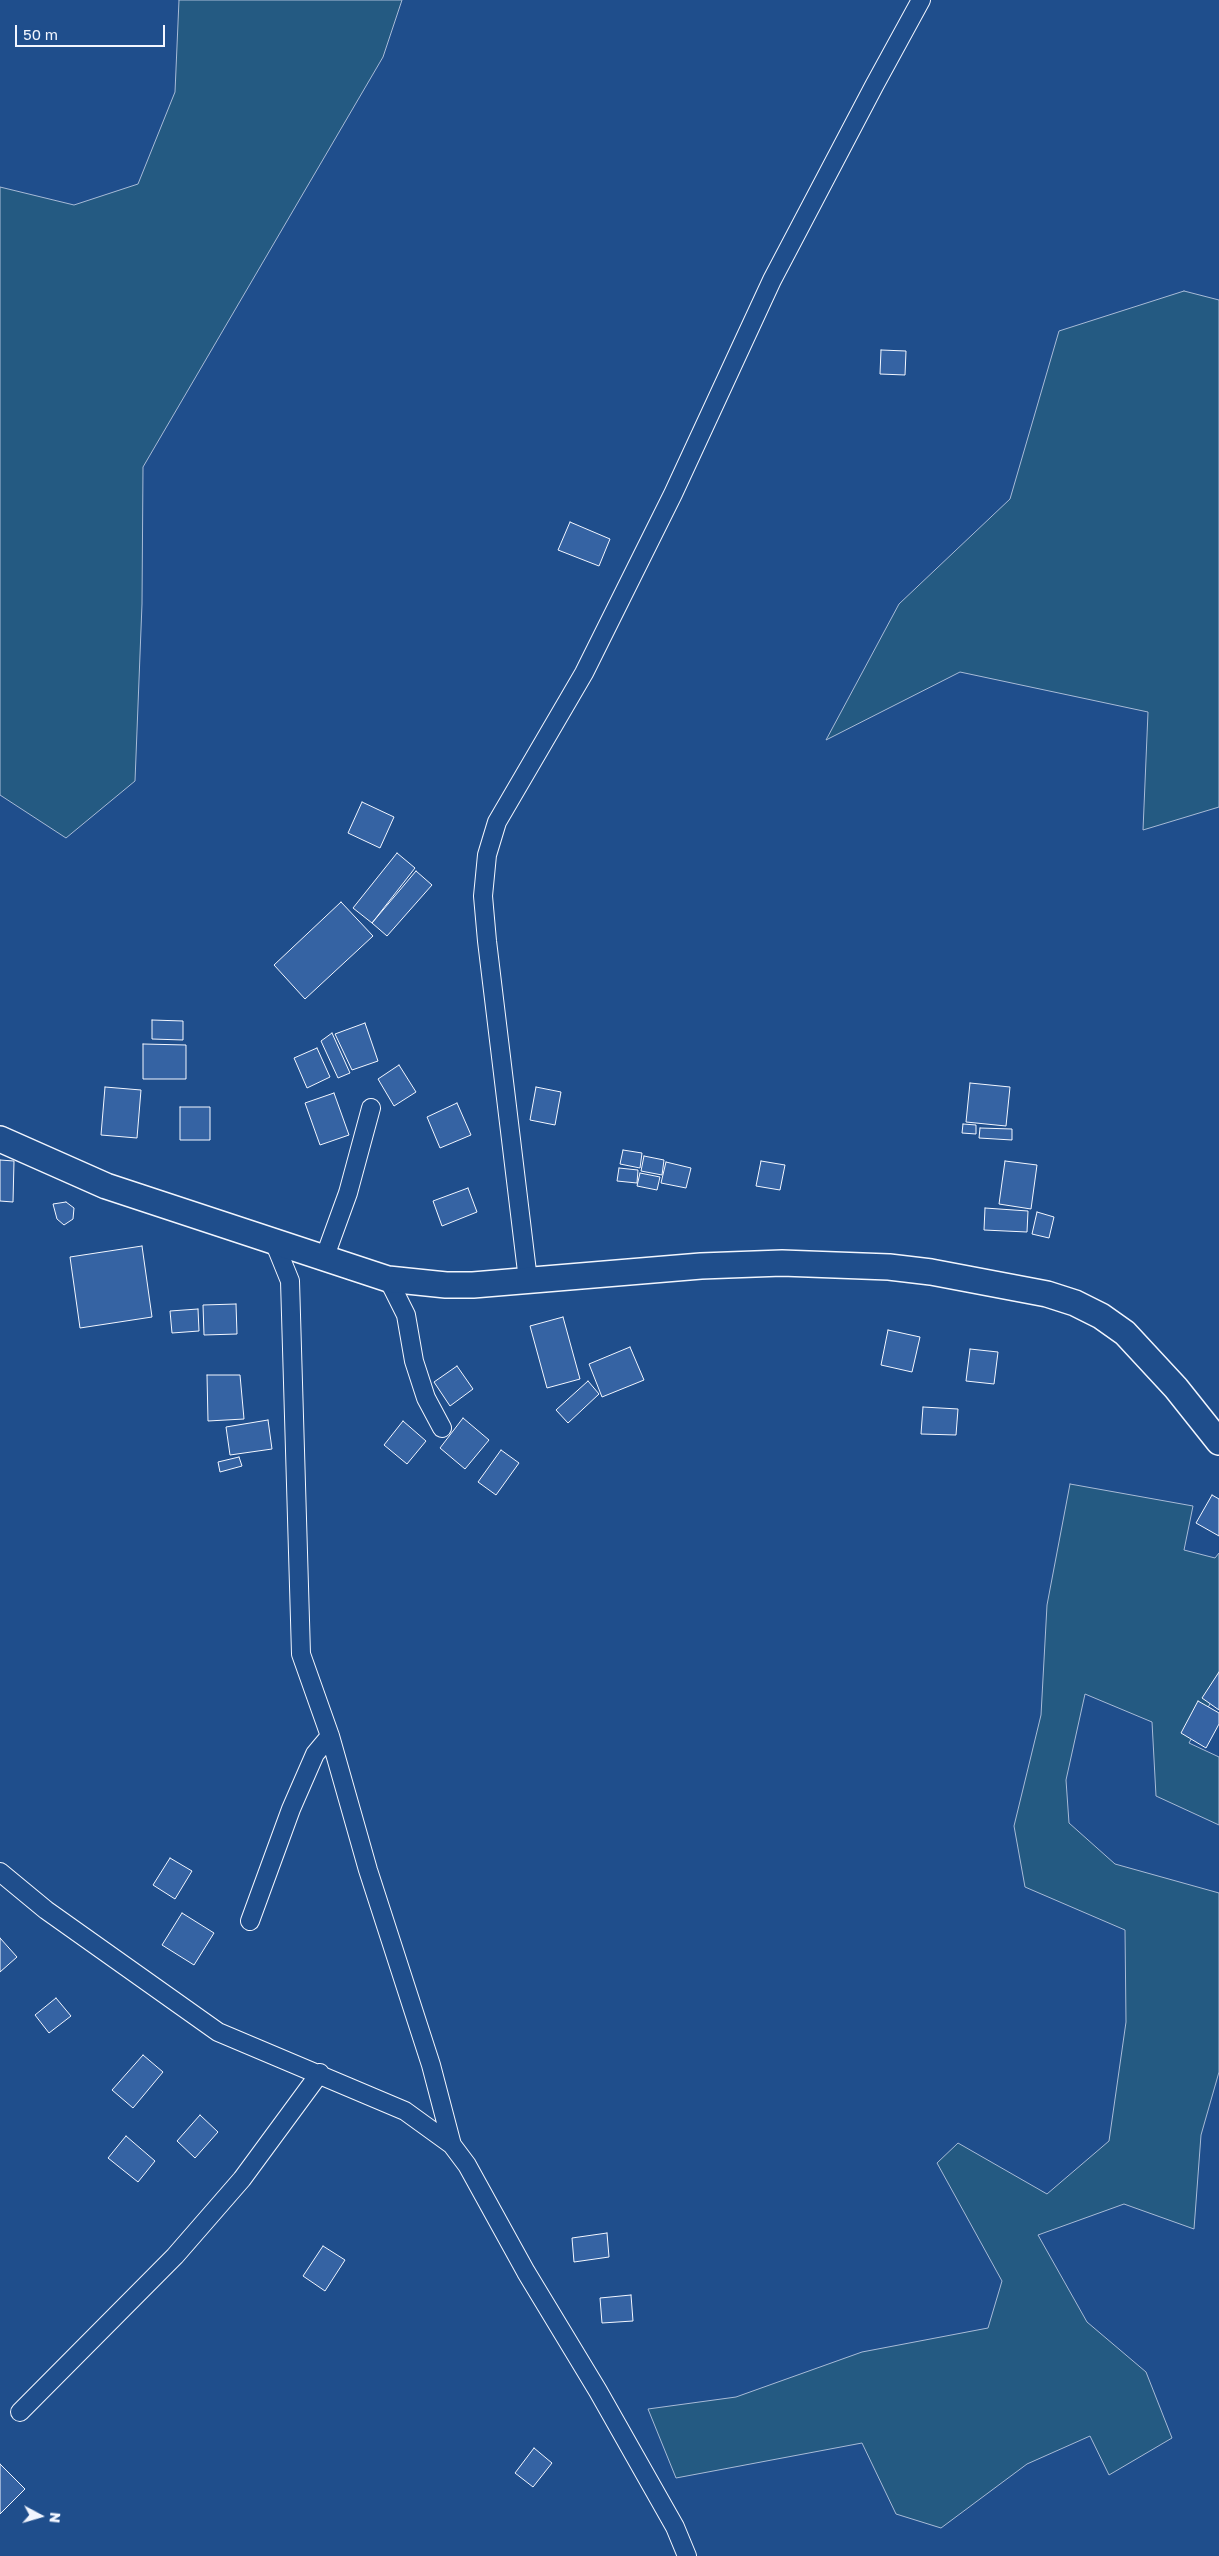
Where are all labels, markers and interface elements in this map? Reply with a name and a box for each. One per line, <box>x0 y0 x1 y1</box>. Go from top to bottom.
scale bar <box>18 15 168 47</box>
text: 50 m <box>23 25 58 43</box>
north arrow <box>15 2491 65 2541</box>
text: N <box>46 2511 64 2524</box>

